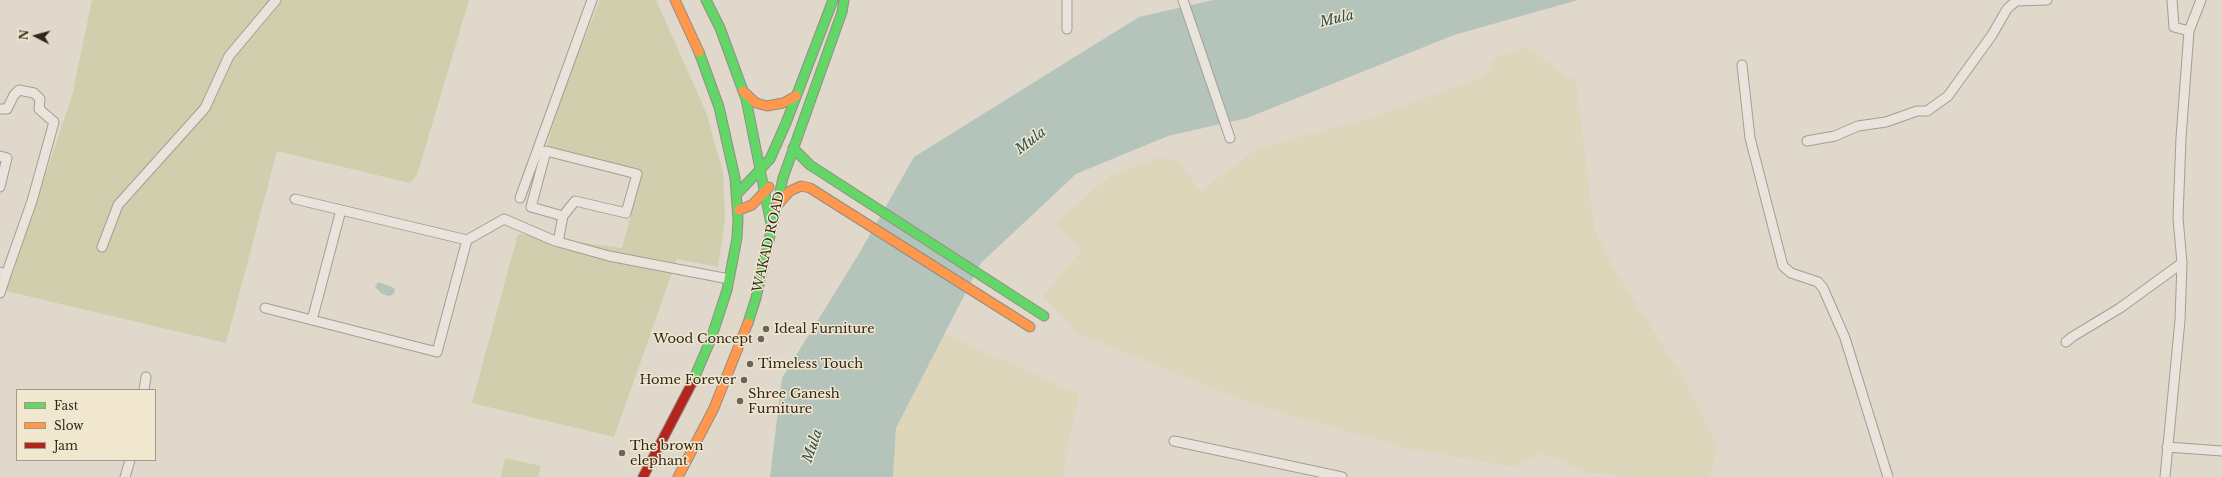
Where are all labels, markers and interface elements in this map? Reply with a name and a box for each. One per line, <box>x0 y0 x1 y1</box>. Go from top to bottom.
water label: Mula <box>1318 7 1356 31</box>
north arrow <box>16 16 56 56</box>
text: N <box>17 29 32 41</box>
water label: Mula <box>1012 124 1050 158</box>
street label: WAKAD ROAD <box>750 190 788 294</box>
place label: Ideal Furniture <box>774 321 875 337</box>
marker: Ideal Furniture <box>761 324 771 334</box>
place label: Wood Concept <box>653 331 753 347</box>
marker: Wood Concept <box>756 334 766 344</box>
place label: Timeless Touch <box>758 356 863 372</box>
marker: Timeless Touch <box>745 359 755 369</box>
place label: Home Forever <box>639 372 736 388</box>
marker: Home Forever <box>739 375 749 385</box>
place label: Shree Ganesh Furniture <box>748 386 840 417</box>
legend <box>16 389 156 461</box>
marker: Shree Ganesh Furniture <box>735 396 745 406</box>
text: Fast <box>54 398 78 413</box>
text: Slow <box>54 418 83 433</box>
water label: Mula <box>799 427 827 465</box>
text: Jam <box>54 438 78 453</box>
place label: The brown elephant <box>630 438 703 469</box>
marker: The brown elephant <box>617 448 627 458</box>

